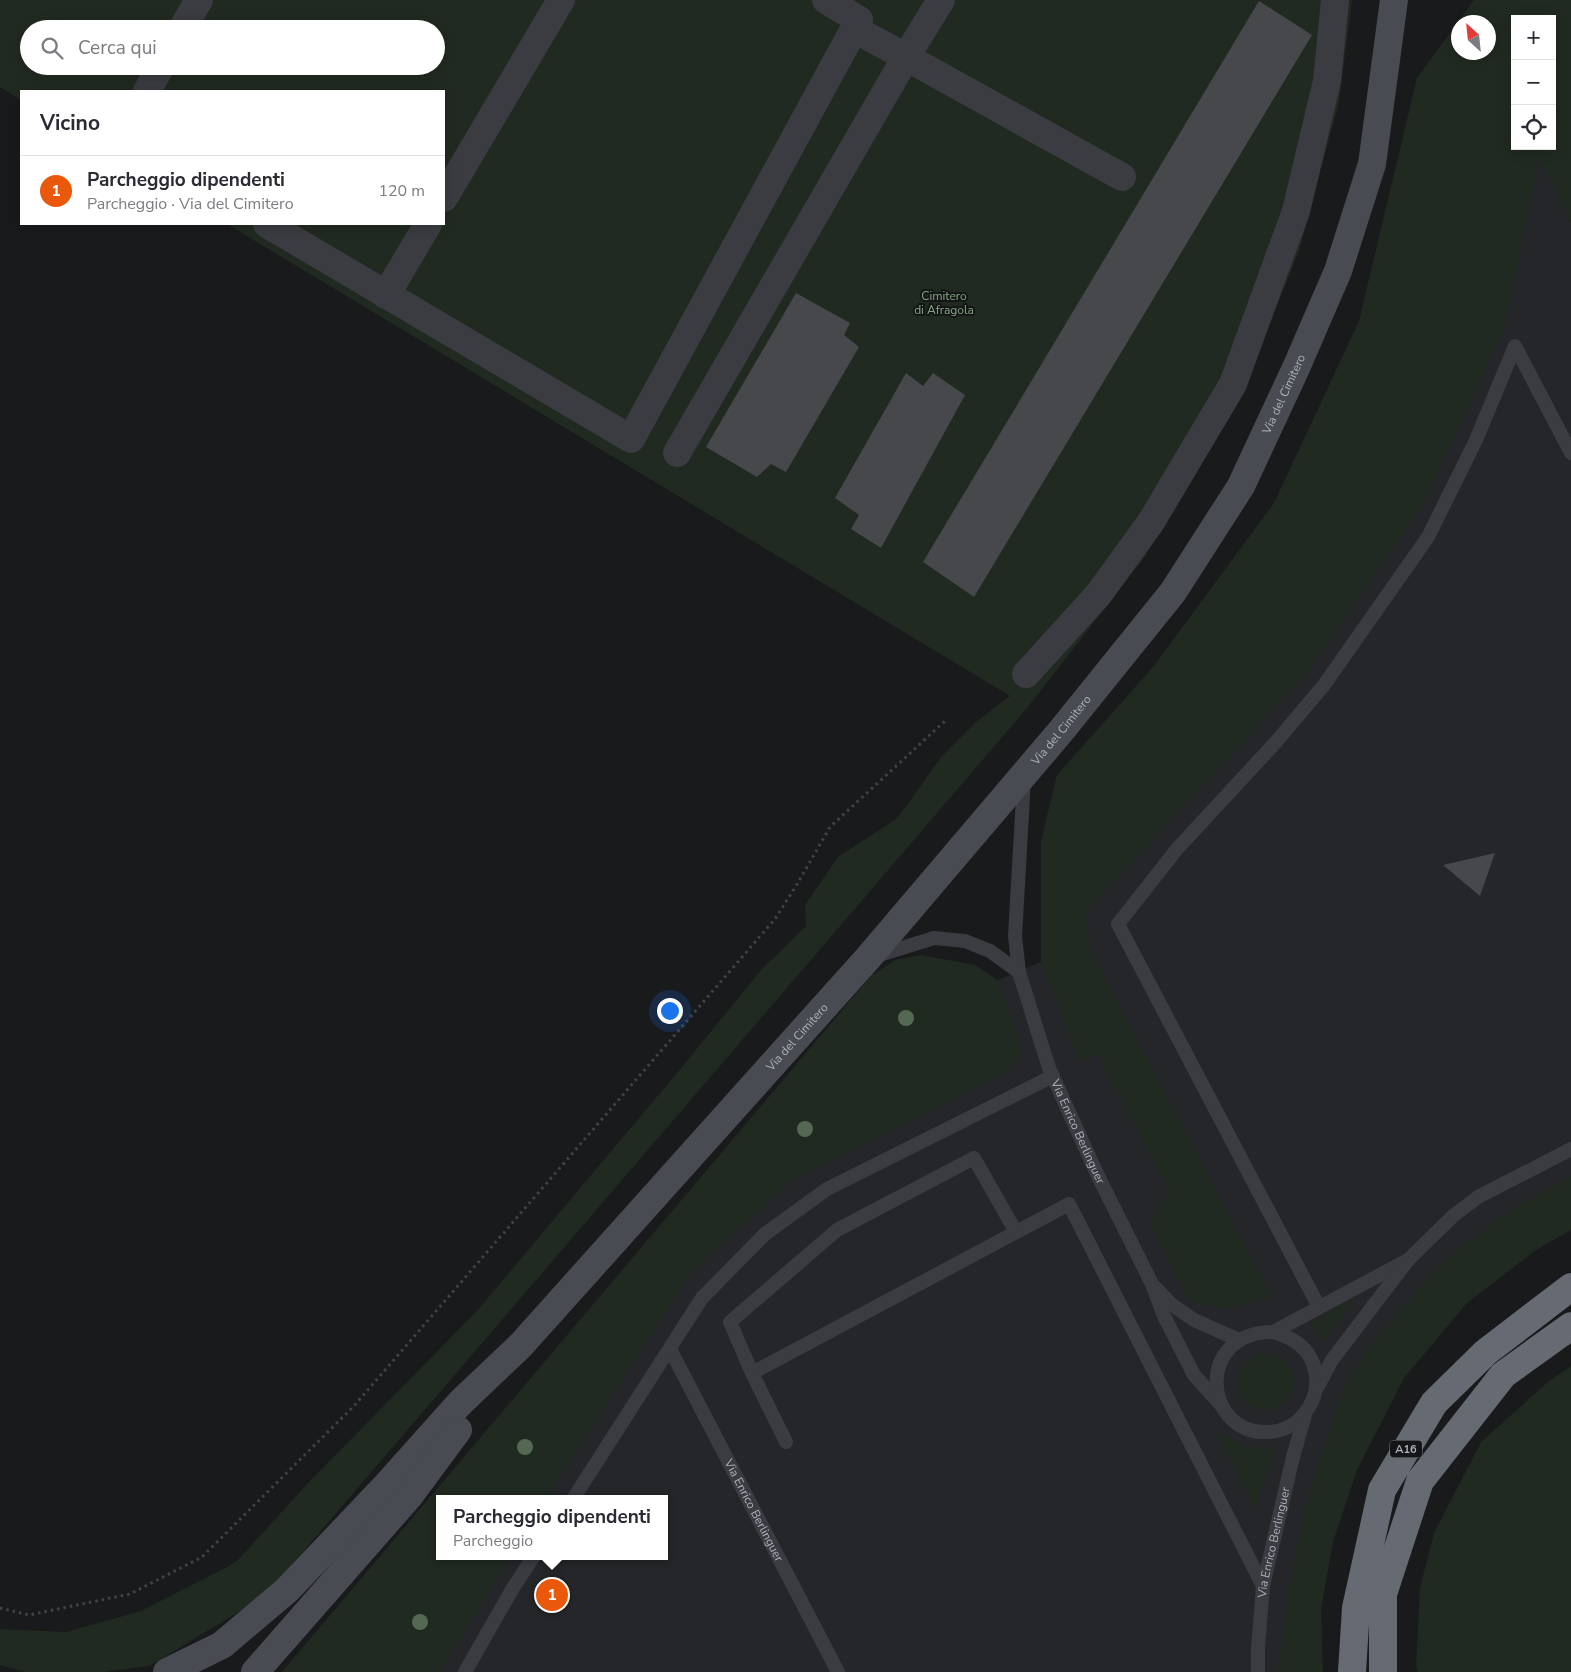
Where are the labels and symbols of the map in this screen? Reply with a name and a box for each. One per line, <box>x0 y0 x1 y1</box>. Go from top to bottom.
north arrow <box>1451 15 1496 60</box>
park label: Cimitero di Afragola <box>914 288 974 318</box>
street label: Via del Cimitero <box>1258 351 1309 437</box>
street label: Via del Cimitero <box>1027 692 1095 769</box>
your location <box>657 998 683 1024</box>
street label: Via del Cimitero <box>762 999 832 1075</box>
street label: Via Enrico Berlinguer <box>1047 1076 1109 1187</box>
road number: A16 <box>1390 1440 1422 1458</box>
street label: Via Enrico Berlinguer <box>720 1456 788 1565</box>
street label: Via Enrico Berlinguer <box>1254 1485 1294 1599</box>
pin: 1 <box>536 1576 568 1614</box>

